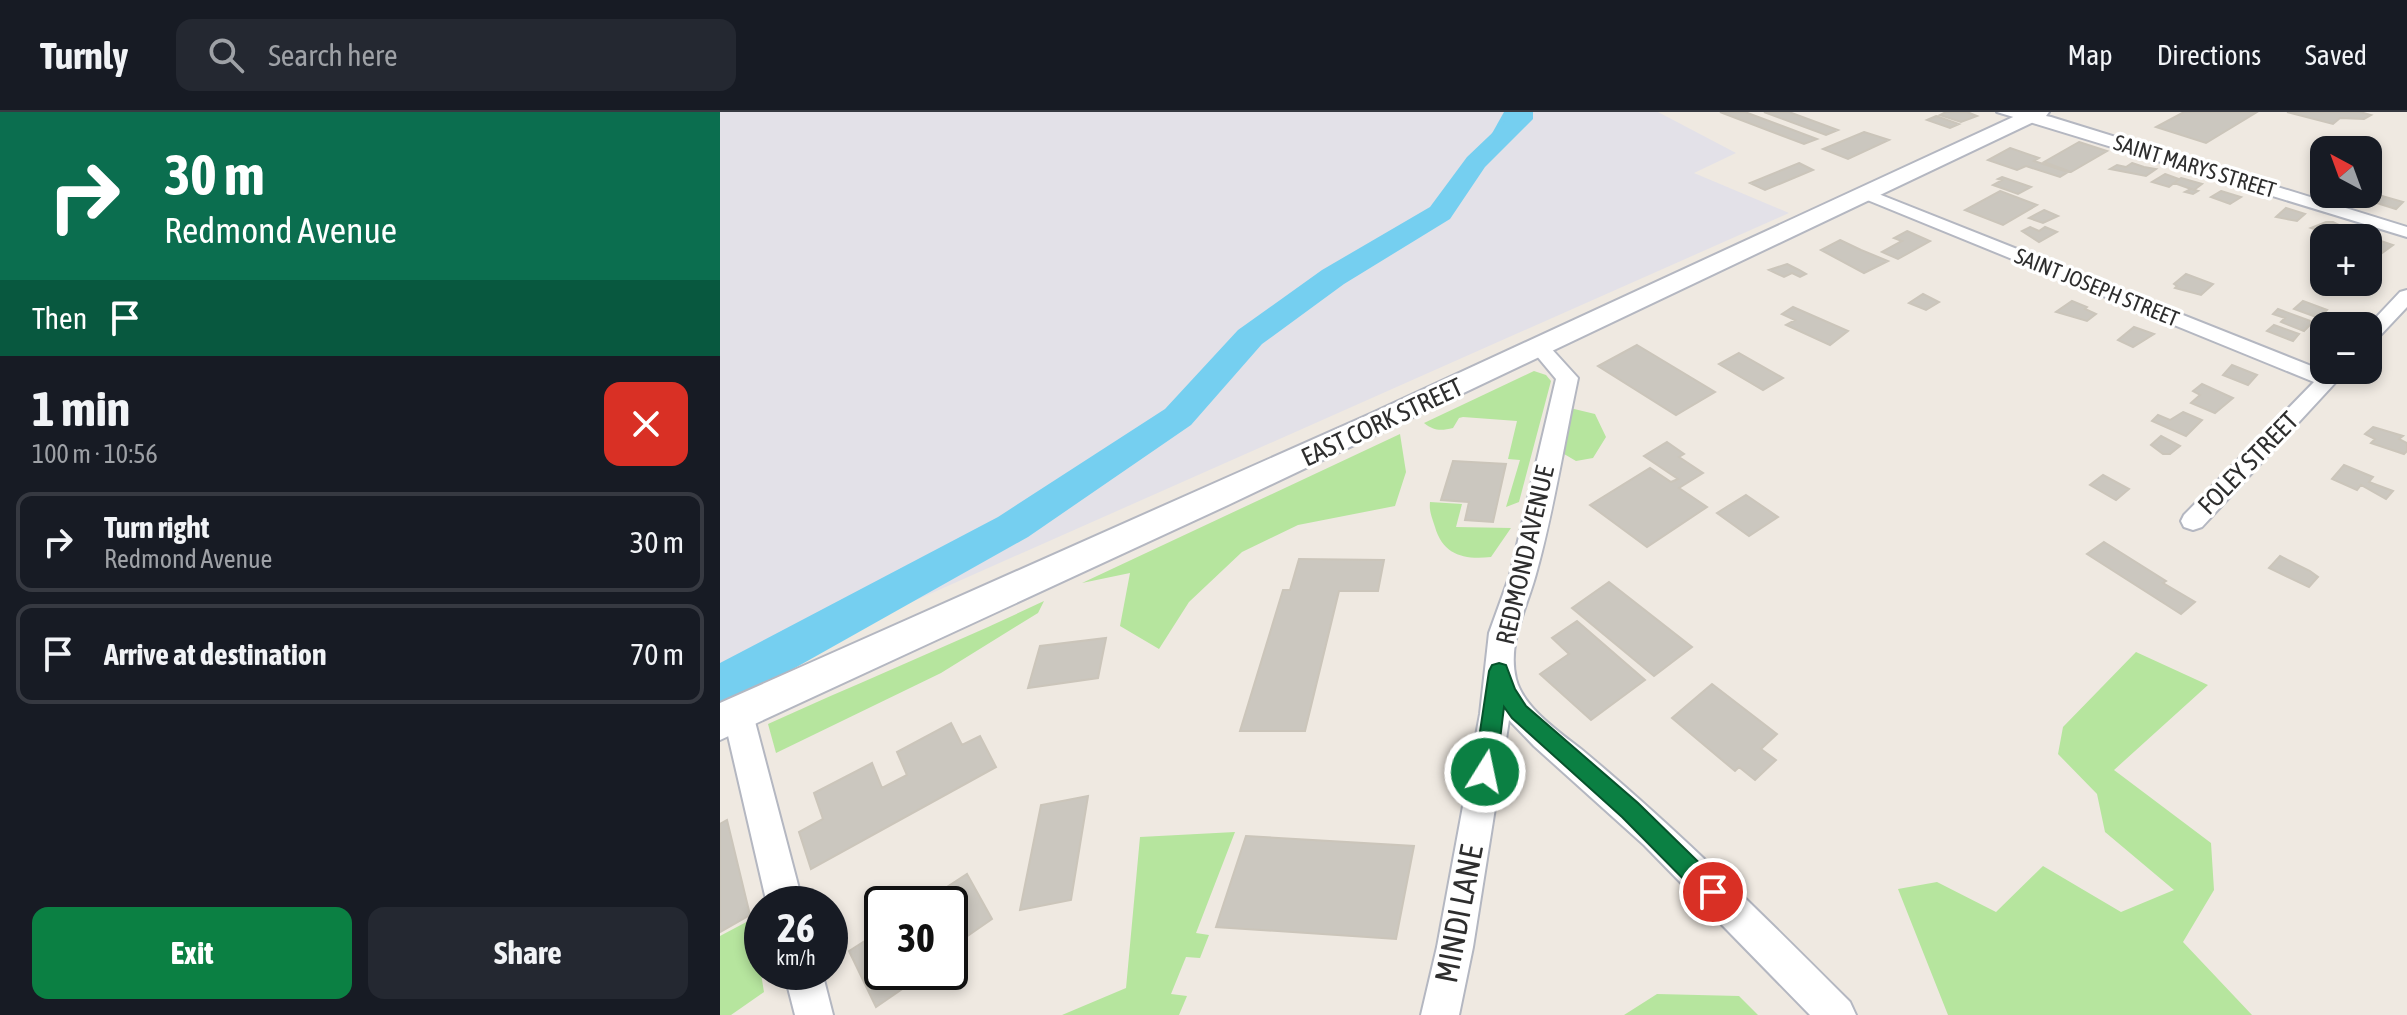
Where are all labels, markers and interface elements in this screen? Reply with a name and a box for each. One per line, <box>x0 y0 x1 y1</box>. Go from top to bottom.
search box <box>176 19 736 91</box>
icon: search <box>204 33 248 77</box>
text: Turnly <box>40 34 128 77</box>
text: Search here <box>268 38 398 72</box>
text: Map <box>2068 39 2113 71</box>
text: Directions <box>2157 39 2261 71</box>
text: Saved <box>2305 39 2367 71</box>
street label: SAINT MARYS STREET <box>2111 129 2279 203</box>
north arrow <box>2310 136 2382 208</box>
map controls <box>2310 136 2382 384</box>
text: 30 m <box>164 143 265 207</box>
icon: right <box>32 144 136 248</box>
text: Redmond Avenue <box>164 209 397 251</box>
button: + <box>2310 224 2382 296</box>
street label: SAINT JOSEPH STREET <box>2011 242 2183 332</box>
icon: arrive <box>103 296 147 340</box>
text: Then <box>32 301 87 335</box>
button: − <box>2310 312 2382 384</box>
street label: EAST CORK STREET <box>1297 371 1468 472</box>
text: 1 min <box>32 381 130 436</box>
button: close <box>604 382 688 466</box>
street label: FOLEY STREET <box>2192 405 2305 520</box>
text: 100 m · 10:56 <box>32 439 158 469</box>
street label: REDMOND AVENUE <box>1490 463 1560 647</box>
text: Turn right <box>104 510 210 544</box>
icon: right <box>36 520 80 564</box>
text: 30 m <box>630 525 684 559</box>
text: Redmond Avenue <box>104 544 272 574</box>
icon: arrive <box>36 632 80 676</box>
text: Arrive at destination <box>104 637 326 671</box>
text: 70 m <box>630 637 684 671</box>
position arrow <box>1443 730 1527 814</box>
street label: MINDI LANE <box>1427 842 1490 986</box>
pin <box>1679 858 1747 926</box>
icon: arrive <box>1691 870 1735 914</box>
speed limit sign: 30 <box>864 886 968 990</box>
text: 26 <box>777 905 815 950</box>
button: Exit <box>32 907 352 999</box>
button: Share <box>368 907 688 999</box>
text: km/h <box>776 946 816 969</box>

